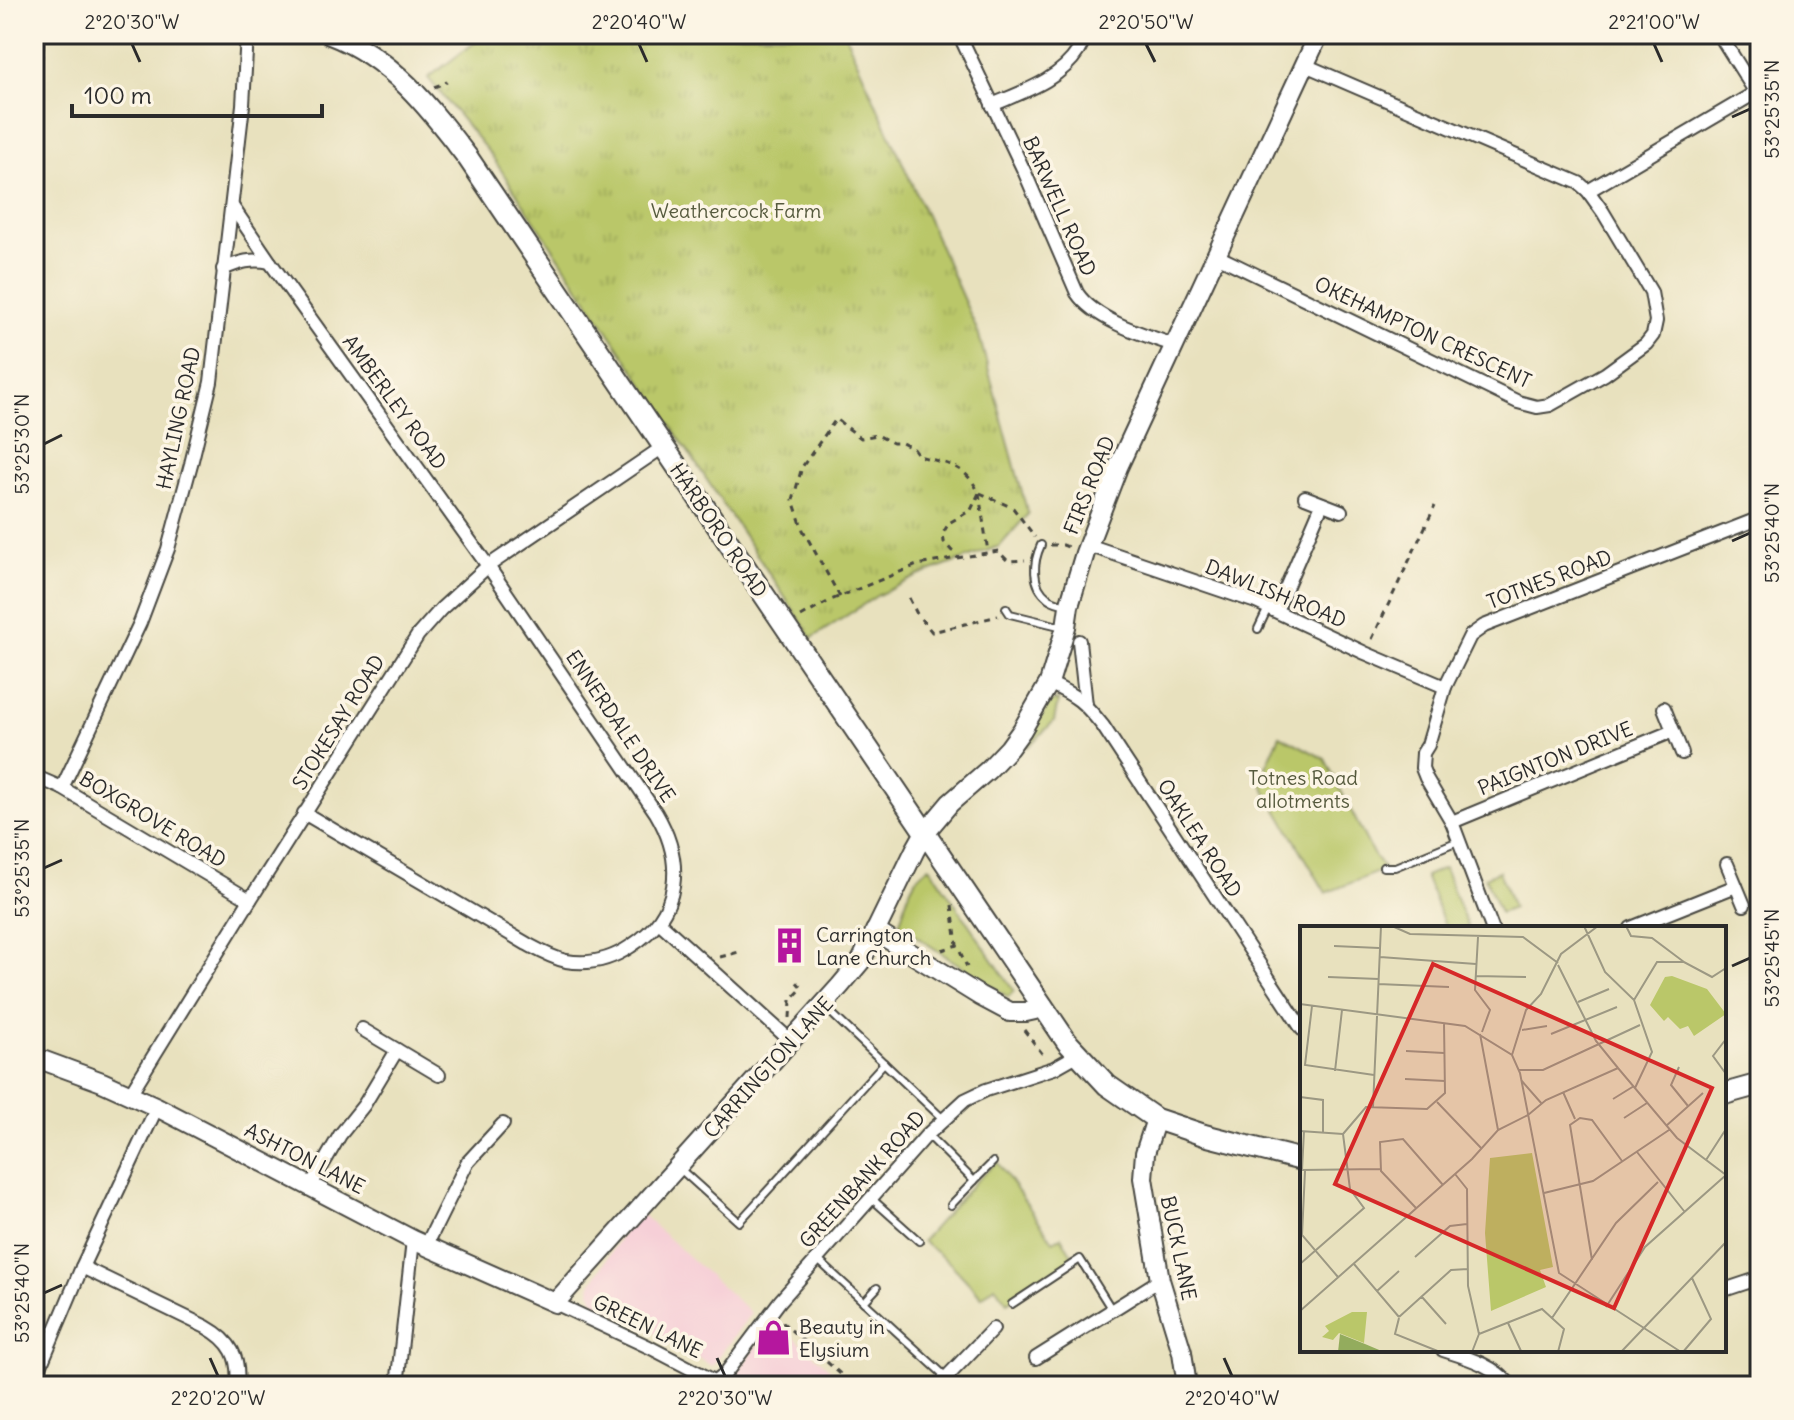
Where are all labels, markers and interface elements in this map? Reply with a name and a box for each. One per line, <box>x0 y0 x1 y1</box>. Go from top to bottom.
text: 2°20'30"W <box>84 9 180 34</box>
text: 2°20'40"W <box>592 9 686 34</box>
text: 2°20'50"W <box>1098 9 1194 34</box>
text: 2°21'00"W <box>1608 9 1700 34</box>
text: 53°25'35"N <box>1759 59 1784 159</box>
scale bar <box>72 68 322 118</box>
text: 100 m <box>84 80 152 110</box>
street label: BARWELL ROAD <box>1018 132 1102 280</box>
park label: Weathercock Farm <box>651 198 821 223</box>
street label: OKEHAMPTON CRESCENT <box>1311 271 1535 393</box>
street label: AMBERLEY ROAD <box>338 330 452 474</box>
street label: HAYLING ROAD <box>151 344 205 492</box>
text: 53°25'30"N <box>9 394 34 494</box>
street label: FIRS ROAD <box>1058 432 1120 538</box>
street label: HARBORO ROAD <box>665 458 773 602</box>
text: 53°25'40"N <box>1759 483 1784 583</box>
street label: TOTNES ROAD <box>1483 544 1615 614</box>
street label: DAWLISH ROAD <box>1202 553 1350 633</box>
street label: ENNERDALE DRIVE <box>561 645 681 807</box>
street label: STOKESAY ROAD <box>286 650 390 794</box>
street label: PAIGNTON DRIVE <box>1474 716 1636 800</box>
street label: BOXGROVE ROAD <box>75 765 231 873</box>
park label: Totnes Road allotments <box>1248 765 1358 813</box>
street label: OAKLEA ROAD <box>1152 774 1248 902</box>
text: 53°25'35"N <box>9 818 34 918</box>
text: 53°25'45"N <box>1759 909 1784 1007</box>
place label: Carrington Lane Church <box>816 922 931 970</box>
building icon: Carrington Lane Church <box>771 926 809 964</box>
inset map <box>1300 926 1726 1352</box>
street label: CARRINGTON LANE <box>698 991 838 1143</box>
street label: GREENBANK ROAD <box>794 1105 930 1253</box>
street label: ASHTON LANE <box>241 1117 369 1199</box>
street label: BUCK LANE <box>1156 1193 1202 1303</box>
text: 53°25'40"N <box>9 1243 34 1343</box>
street label: GREEN LANE <box>589 1289 707 1363</box>
place label: Beauty in Elysium <box>799 1314 885 1362</box>
shop icon: Beauty in Elysium <box>754 1319 792 1357</box>
text: 2°20'20"W <box>171 1385 265 1410</box>
text: 2°20'30"W <box>677 1385 773 1410</box>
text: 2°20'40"W <box>1185 1385 1279 1410</box>

